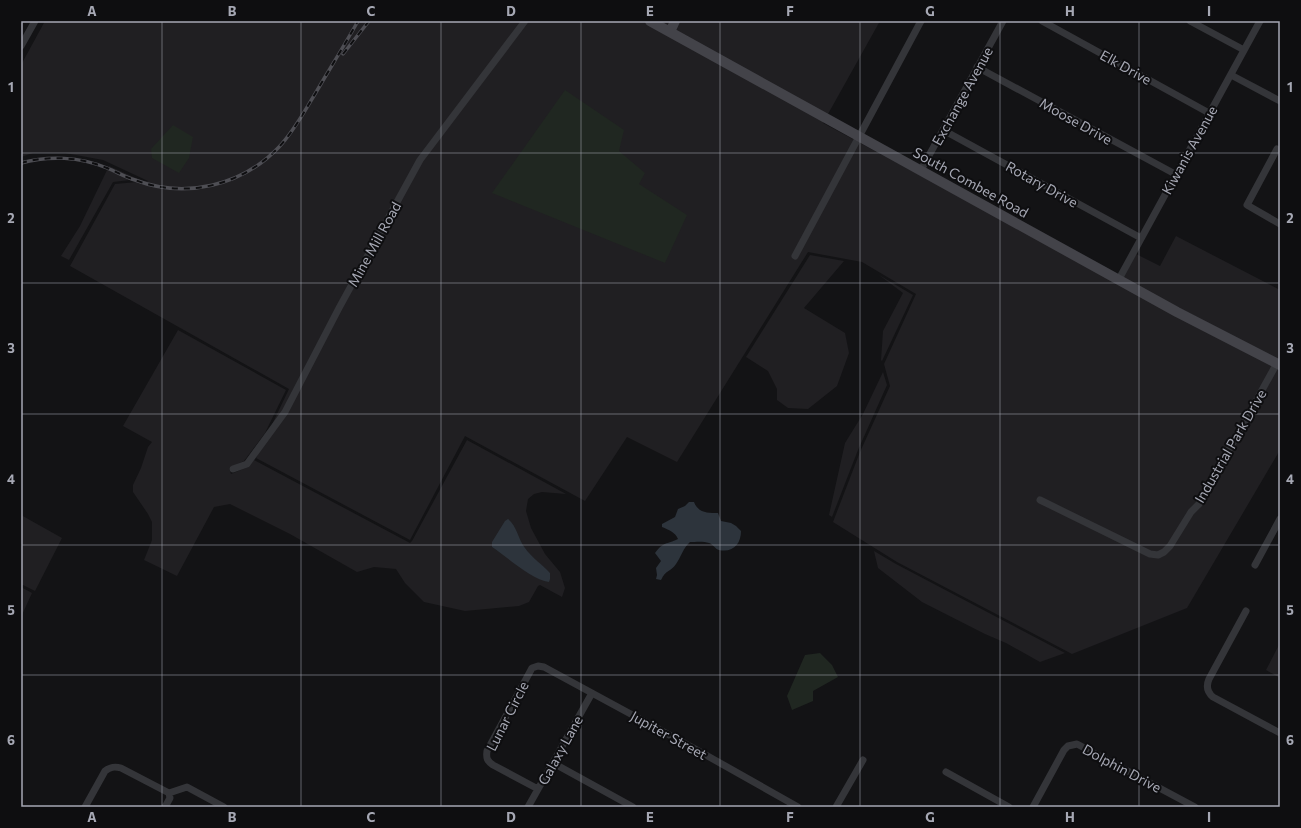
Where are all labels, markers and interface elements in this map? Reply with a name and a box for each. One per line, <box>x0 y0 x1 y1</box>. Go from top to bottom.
text: A <box>87 3 97 19</box>
text: B <box>228 3 237 19</box>
text: C <box>367 3 376 19</box>
text: D <box>506 3 516 19</box>
text: E <box>646 3 654 19</box>
text: F <box>786 3 794 19</box>
text: G <box>925 3 935 19</box>
text: H <box>1065 3 1075 19</box>
text: I <box>1207 3 1211 19</box>
street label: Exchange Avenue <box>928 44 996 148</box>
street label: Elk Drive <box>1097 46 1155 88</box>
text: 1 <box>8 79 14 95</box>
text: 1 <box>1287 79 1293 95</box>
street label: Moose Drive <box>1037 94 1115 148</box>
street label: Kiwanis Avenue <box>1158 103 1220 197</box>
street label: South Combee Road <box>910 143 1032 221</box>
street label: Rotary Drive <box>1003 157 1081 211</box>
street label: Mine Mill Road <box>344 199 404 289</box>
text: 2 <box>7 210 15 226</box>
text: 2 <box>1286 210 1294 226</box>
text: 3 <box>7 340 15 356</box>
text: 3 <box>1286 340 1294 356</box>
street label: Industrial Park Drive <box>1191 386 1269 506</box>
text: 4 <box>7 471 15 487</box>
text: 4 <box>1286 471 1294 487</box>
text: 5 <box>7 602 15 618</box>
text: 5 <box>1286 602 1294 618</box>
street label: Lunar Circle <box>482 678 532 754</box>
street label: Jupiter Street <box>628 707 710 763</box>
street label: Galaxy Lane <box>534 712 586 788</box>
text: 6 <box>7 732 15 748</box>
text: 6 <box>1286 732 1294 748</box>
street label: Dolphin Drive <box>1080 740 1164 796</box>
text: A <box>87 809 97 825</box>
text: B <box>228 809 237 825</box>
text: C <box>367 809 376 825</box>
text: D <box>506 809 516 825</box>
text: E <box>646 809 654 825</box>
text: F <box>786 809 794 825</box>
text: G <box>925 809 935 825</box>
text: H <box>1065 809 1075 825</box>
text: I <box>1207 809 1211 825</box>

